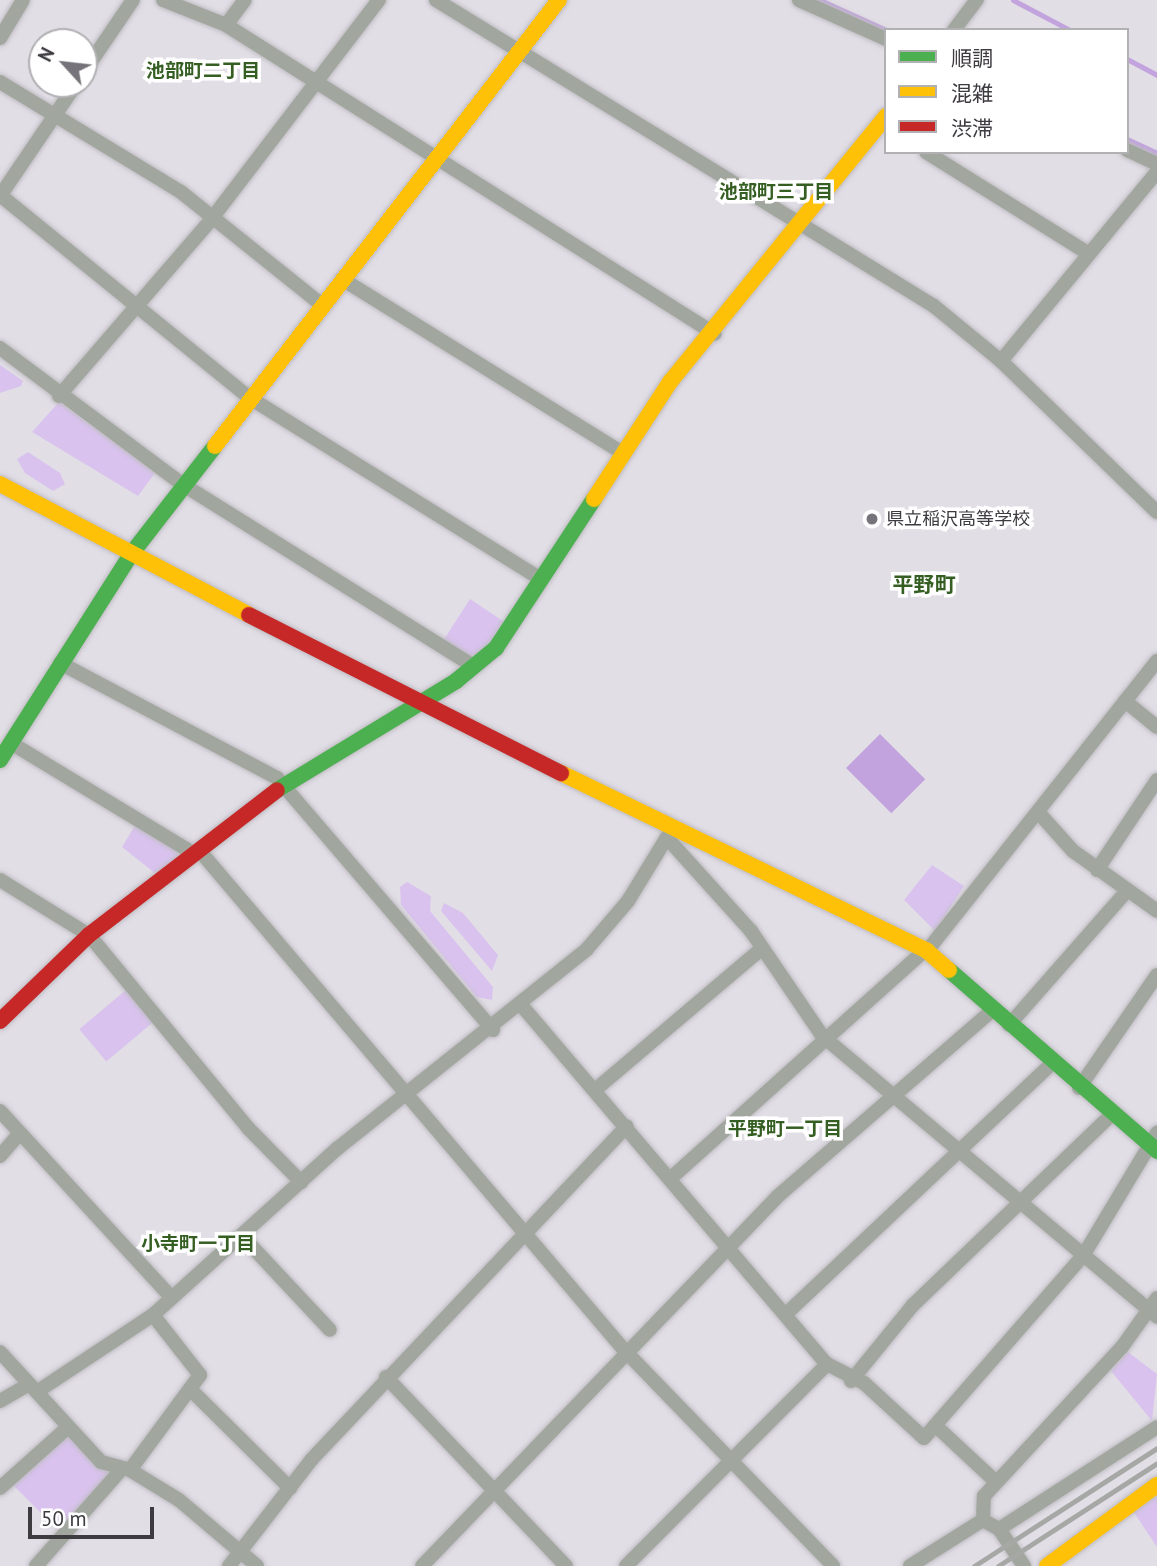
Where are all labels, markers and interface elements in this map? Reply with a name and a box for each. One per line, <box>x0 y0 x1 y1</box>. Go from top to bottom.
north arrow <box>28 28 98 98</box>
legend <box>884 28 1129 154</box>
text: N <box>33 43 60 65</box>
text: 順調 <box>951 45 993 72</box>
district label: 池部町二丁目 <box>146 60 260 82</box>
text: 混雑 <box>951 80 993 107</box>
text: 渋滞 <box>951 115 993 142</box>
district label: 池部町三丁目 <box>719 181 833 203</box>
place label: 県立稲沢高等学校 <box>886 508 1030 530</box>
marker: 県立稲沢高等学校 <box>864 511 880 527</box>
district label: 平野町 <box>893 572 955 598</box>
district label: 平野町一丁目 <box>728 1118 842 1140</box>
district label: 小寺町一丁目 <box>141 1233 255 1255</box>
scale bar <box>32 1492 158 1536</box>
text: 50 m <box>41 1505 87 1532</box>

